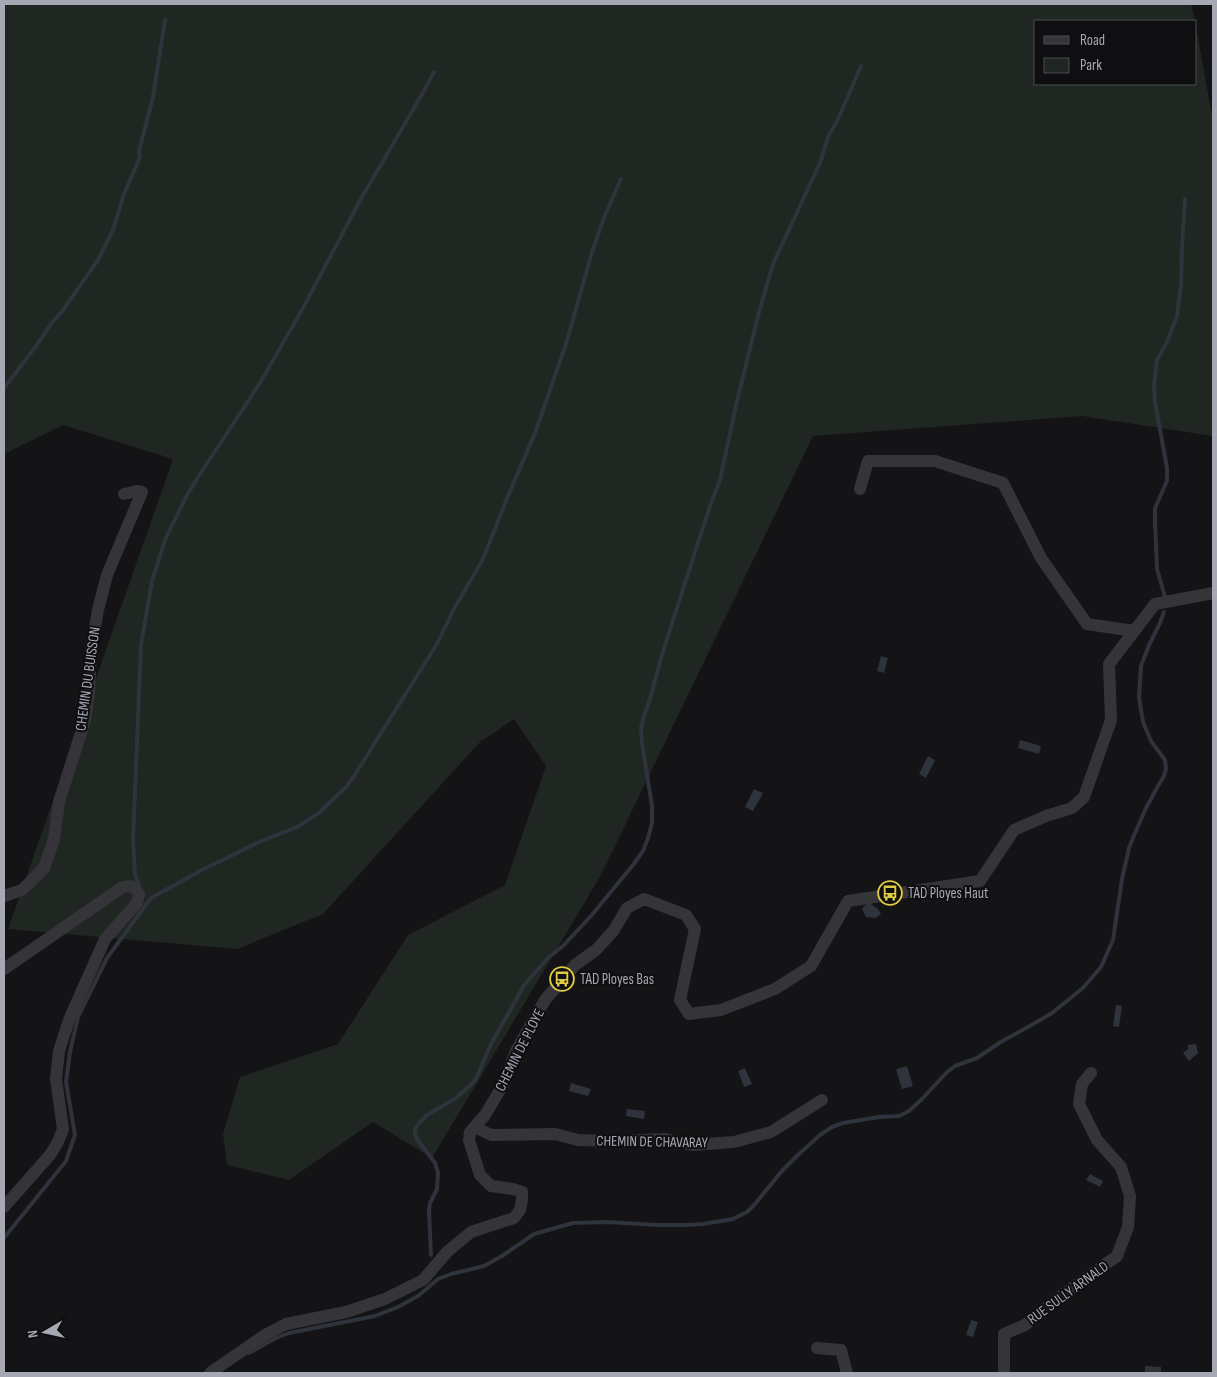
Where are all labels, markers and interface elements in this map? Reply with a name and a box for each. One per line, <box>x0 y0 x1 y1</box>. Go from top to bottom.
legend <box>1034 20 1197 85</box>
text: Road <box>1080 31 1105 50</box>
text: Park <box>1080 56 1102 75</box>
street label: CHEMIN DU BUISSON <box>71 626 105 732</box>
bus stop icon: TAD Ployes Haut <box>877 880 903 906</box>
place label: TAD Ployes Haut <box>908 884 989 903</box>
bus stop icon: TAD Ployes Bas <box>549 966 575 992</box>
place label: TAD Ployes Bas <box>580 970 654 989</box>
street label: CHEMIN DE PLOYE <box>491 1006 549 1094</box>
street label: CHEMIN DE CHAVARAY <box>596 1132 709 1152</box>
street label: RUE SULLY ARNALD <box>1024 1257 1112 1329</box>
north arrow <box>20 1307 70 1357</box>
text: N <box>24 1329 42 1339</box>

